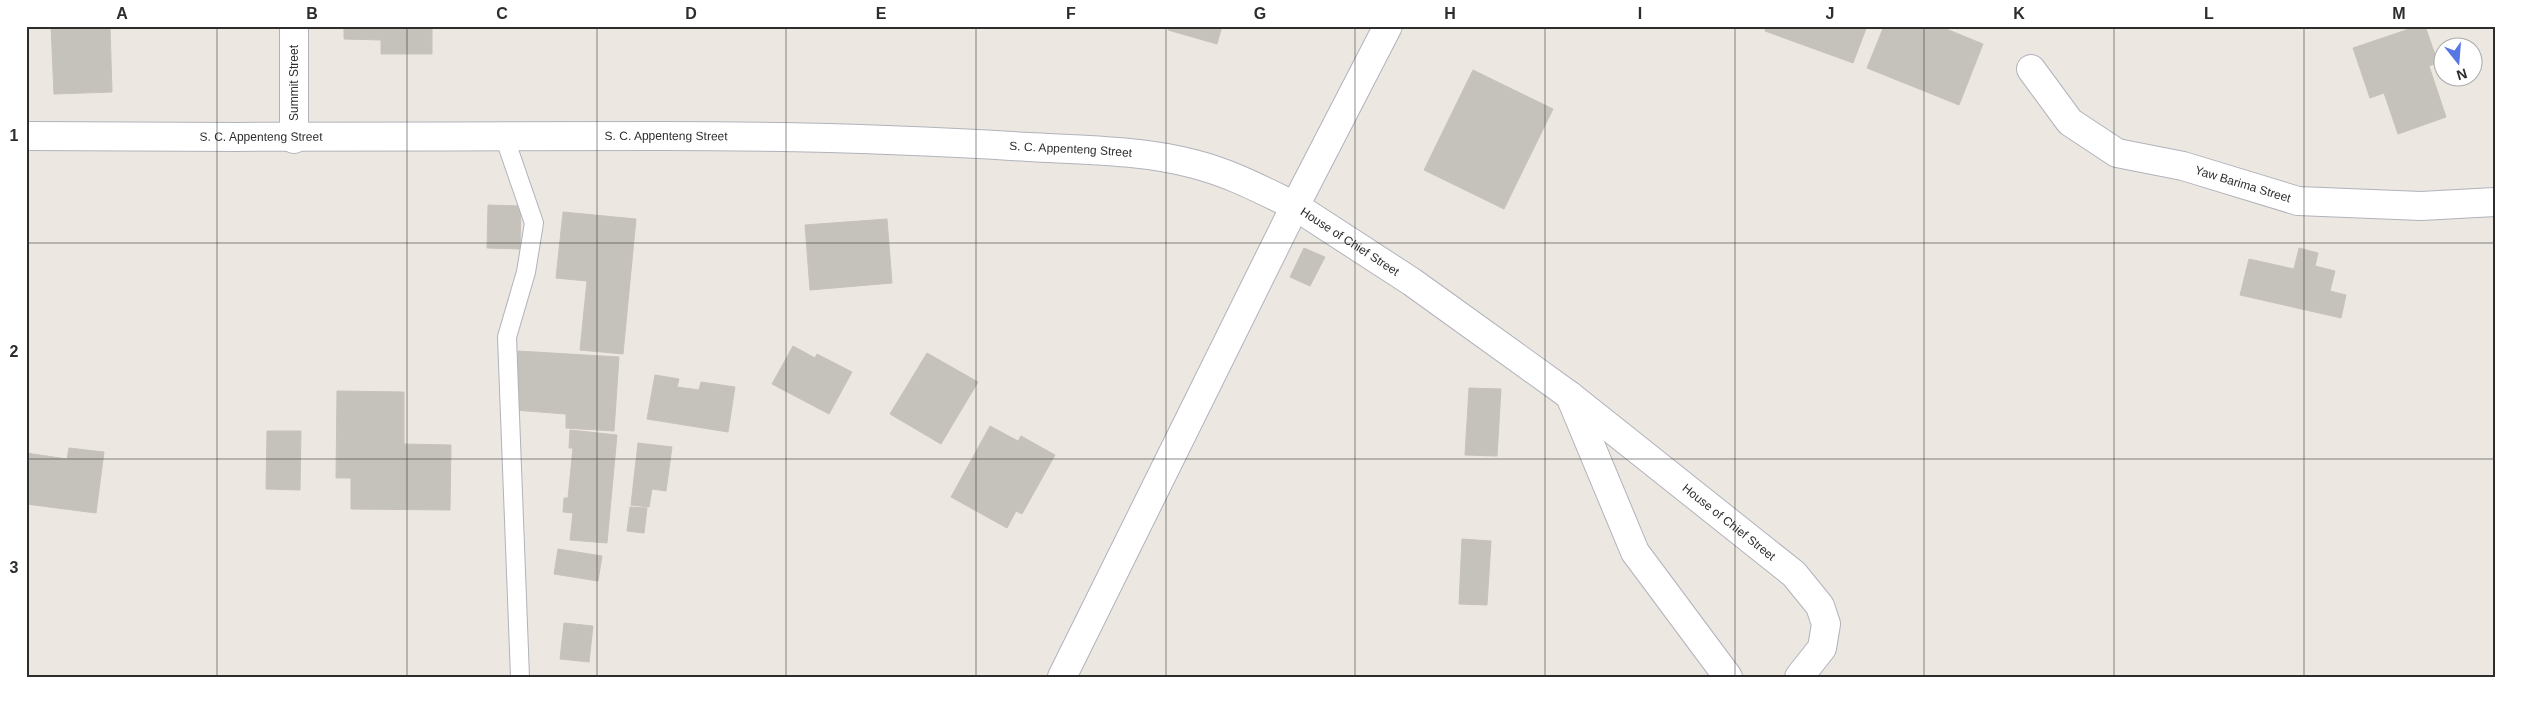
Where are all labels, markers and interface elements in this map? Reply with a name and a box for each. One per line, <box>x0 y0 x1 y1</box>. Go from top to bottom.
text: A <box>116 5 128 22</box>
text: B <box>306 5 318 22</box>
text: C <box>496 5 508 22</box>
text: D <box>685 5 697 22</box>
text: E <box>876 5 887 22</box>
text: F <box>1066 5 1076 22</box>
text: G <box>1254 5 1266 22</box>
text: H <box>1444 5 1456 22</box>
text: I <box>1638 5 1642 22</box>
text: J <box>1826 5 1834 22</box>
text: K <box>2013 5 2025 22</box>
text: L <box>2204 5 2214 22</box>
text: M <box>2392 5 2406 22</box>
north arrow <box>2434 38 2484 88</box>
street label: Summit Street <box>287 44 301 121</box>
text: N <box>2455 65 2469 84</box>
text: 1 <box>10 127 19 144</box>
street label: S. C. Appenteng Street <box>604 129 728 143</box>
street label: S. C. Appenteng Street <box>199 130 323 144</box>
street label: S. C. Appenteng Street <box>1009 139 1133 160</box>
street label: Yaw Barima Street <box>2193 163 2293 206</box>
street label: House of Chief Street <box>1298 204 1402 279</box>
text: 2 <box>10 343 19 360</box>
street label: House of Chief Street <box>1680 481 1779 564</box>
text: 3 <box>10 559 19 576</box>

